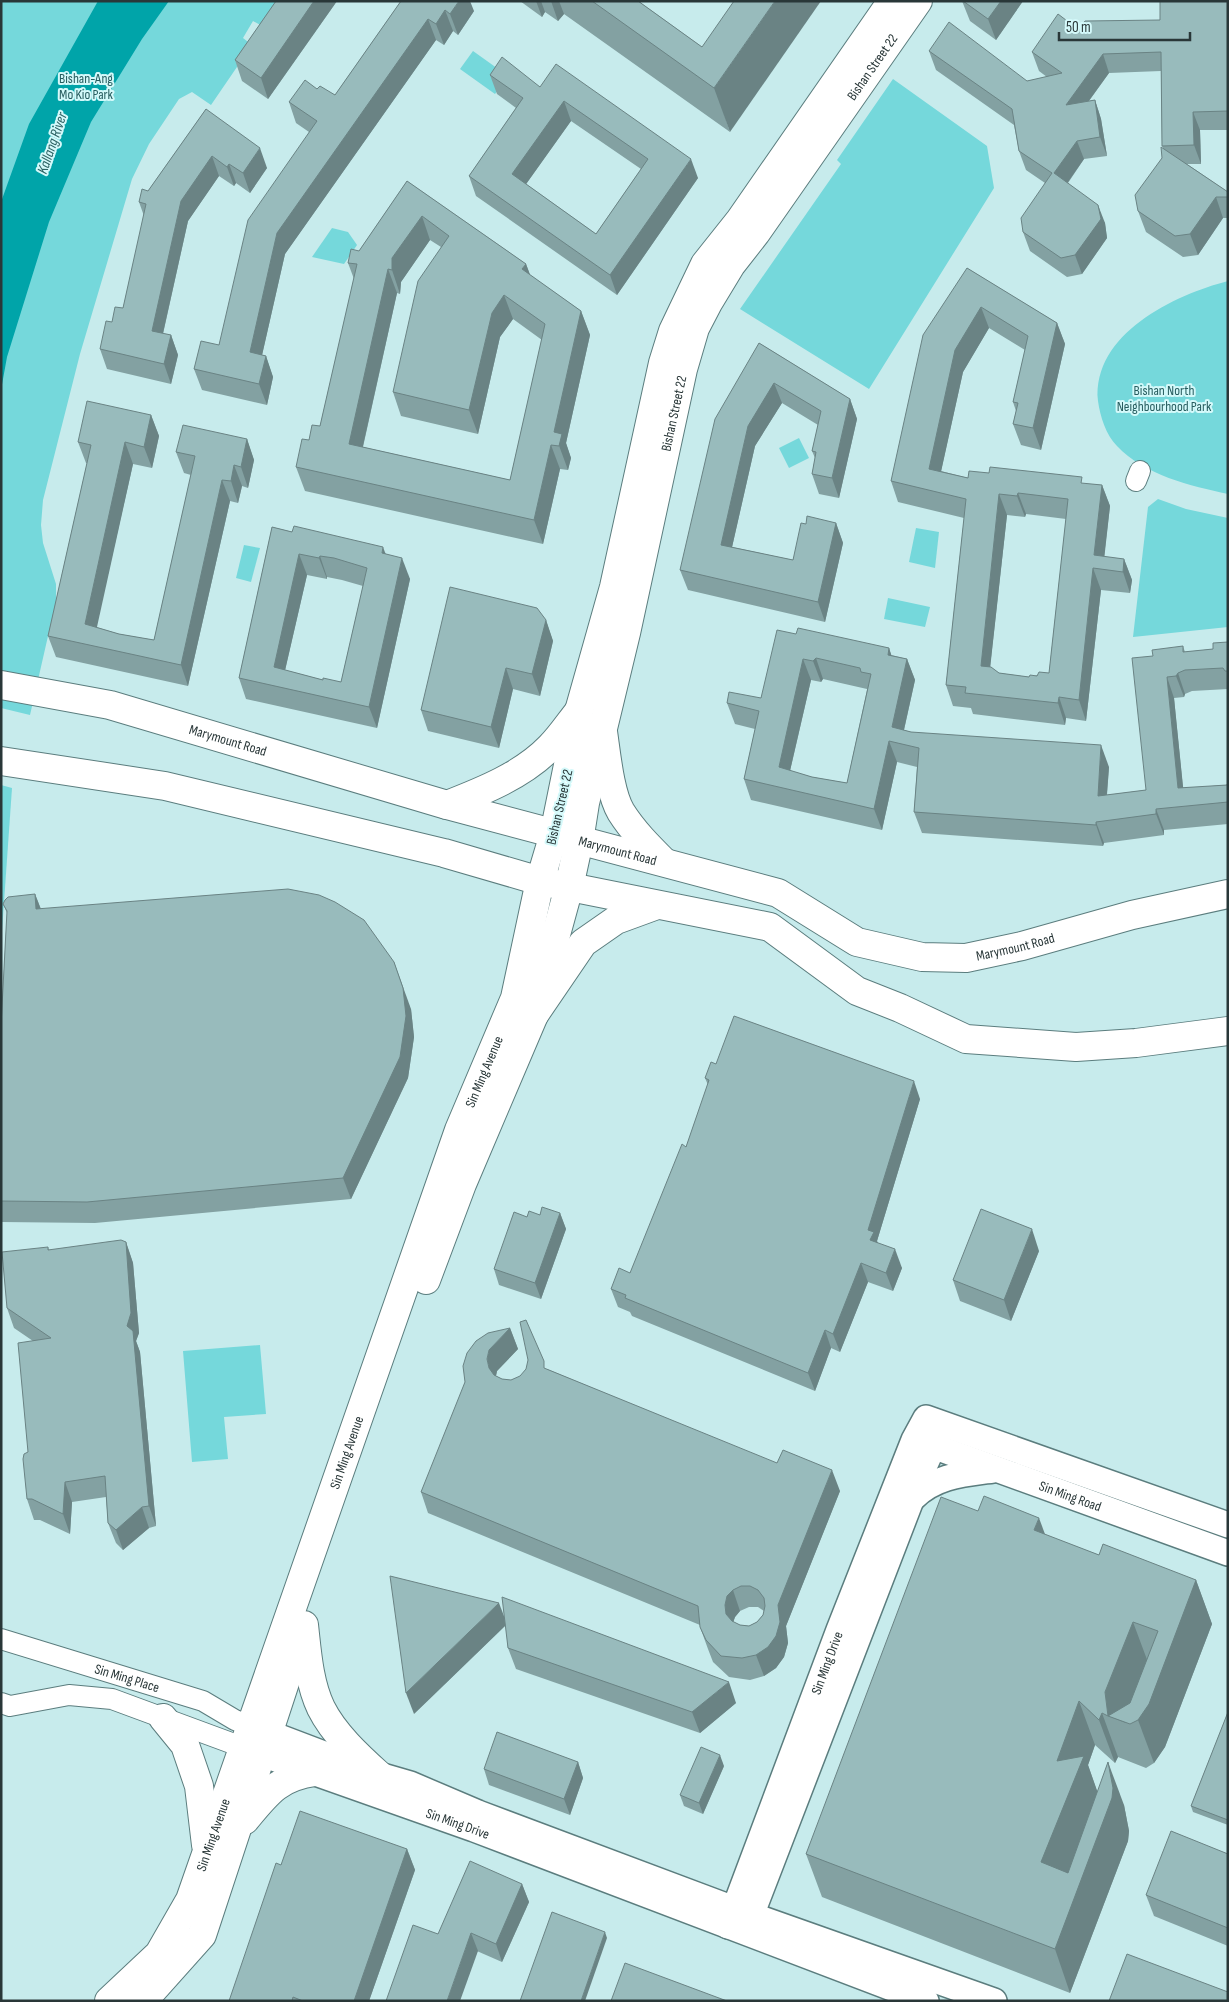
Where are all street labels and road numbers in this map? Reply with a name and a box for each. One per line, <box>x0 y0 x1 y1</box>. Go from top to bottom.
street label: Bishan Street 22 <box>843 31 902 104</box>
street label: Bishan Street 22 <box>657 374 690 453</box>
street label: Marymount Road <box>187 721 269 760</box>
street label: Bishan Street 22 <box>543 768 576 846</box>
street label: Marymount Road <box>577 832 659 869</box>
street label: Marymount Road <box>975 929 1056 965</box>
street label: Sin Ming Avenue <box>462 1034 507 1110</box>
street label: Sin Ming Avenue <box>326 1414 367 1491</box>
street label: Sin Ming Road <box>1037 1477 1104 1515</box>
street label: Sin Ming Drive <box>808 1629 847 1697</box>
street label: Sin Ming Place <box>93 1660 161 1696</box>
street label: Sin Ming Avenue <box>193 1796 234 1874</box>
street label: Sin Ming Drive <box>424 1805 492 1843</box>

